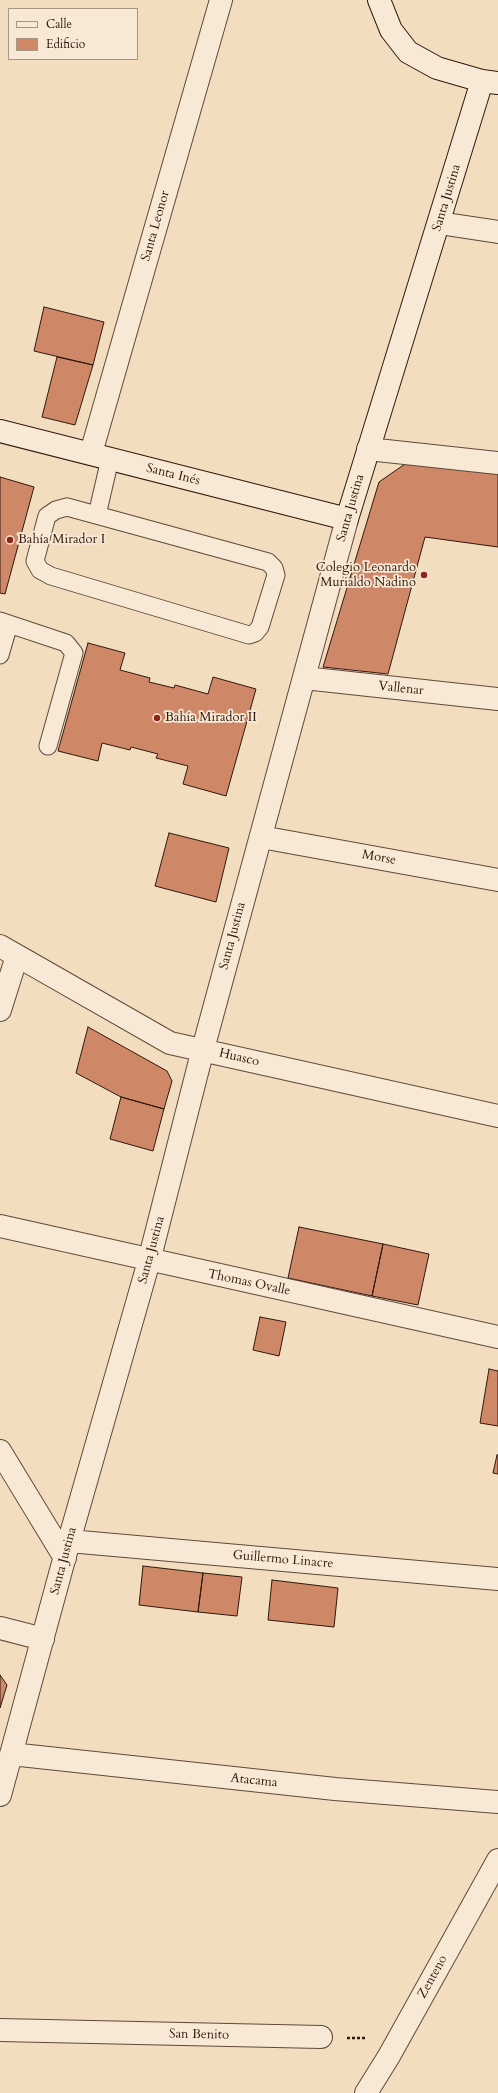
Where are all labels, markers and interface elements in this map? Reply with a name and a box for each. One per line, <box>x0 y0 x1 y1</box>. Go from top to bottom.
legend <box>8 8 138 60</box>
text: Calle <box>46 16 72 32</box>
text: Edificio <box>46 36 85 52</box>
street label: Santa Justina <box>429 163 465 233</box>
street label: Santa Leonor <box>138 189 174 263</box>
street label: Santa Inés <box>145 461 201 489</box>
street label: Santa Justina <box>334 473 368 543</box>
place label: Bahía Mirador I <box>18 532 105 548</box>
marker: Bahía Mirador I <box>5 535 15 545</box>
place label: Colegio Leonardo Murialdo Nadino <box>316 560 416 591</box>
marker: Colegio Leonardo Murialdo Nadino <box>419 570 429 580</box>
street label: Vallenar <box>378 679 424 699</box>
place label: Bahía Mirador II <box>165 710 257 726</box>
marker: Bahía Mirador II <box>152 713 162 723</box>
street label: Morse <box>361 847 397 869</box>
street label: Santa Justina <box>216 900 250 972</box>
street label: Huasco <box>217 1046 261 1070</box>
street label: Santa Justina <box>135 1214 169 1286</box>
street label: Thomas Ovalle <box>206 1267 292 1299</box>
street label: Santa Justina <box>47 1525 81 1597</box>
street label: Guillermo Linacre <box>232 1548 334 1572</box>
street label: Atacama <box>230 1771 278 1791</box>
street label: Zenteno <box>415 1953 451 2001</box>
street label: San Benito <box>169 2027 229 2043</box>

